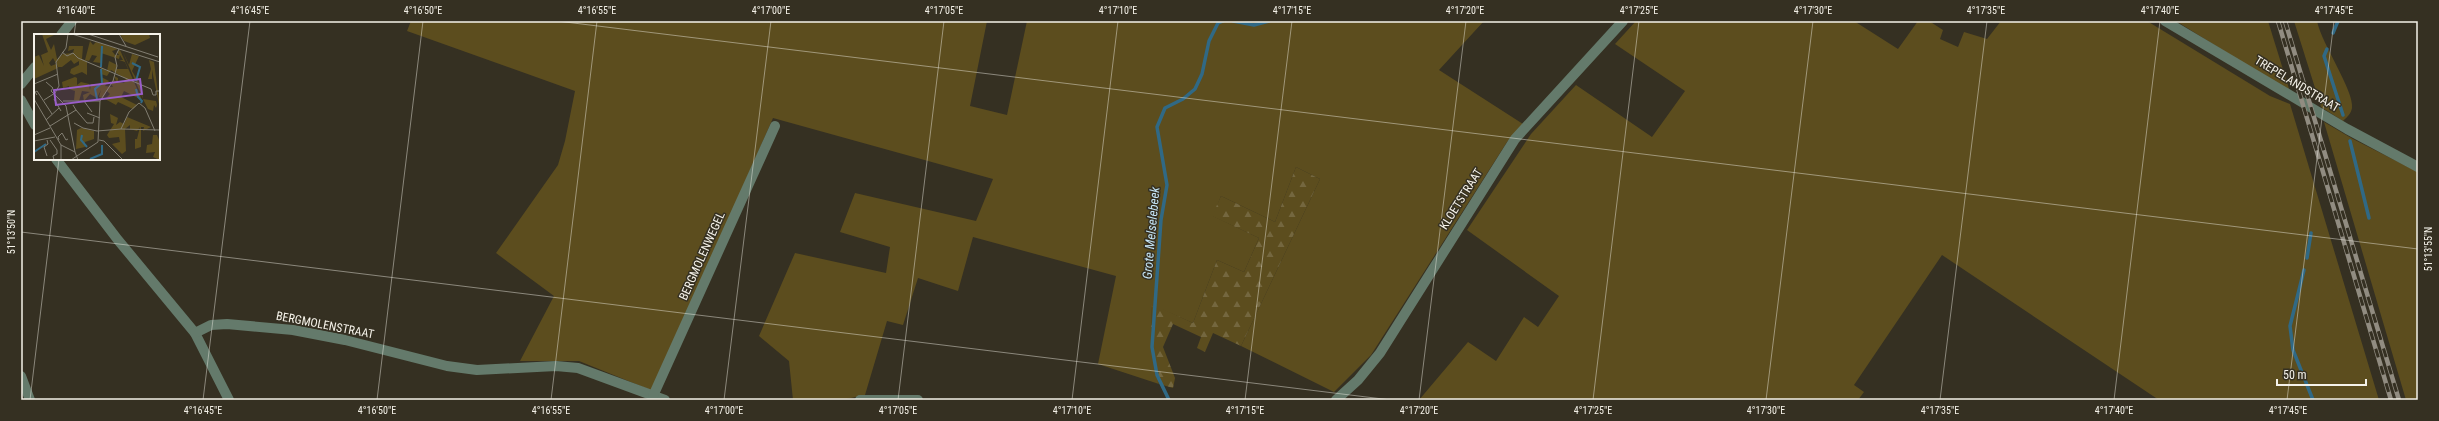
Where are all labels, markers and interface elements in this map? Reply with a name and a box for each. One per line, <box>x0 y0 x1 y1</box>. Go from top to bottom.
text: 4°16'40"E <box>57 5 95 16</box>
text: 4°16'45"E <box>231 5 269 16</box>
text: 4°16'50"E <box>404 5 442 16</box>
text: 4°16'55"E <box>578 5 616 16</box>
text: 4°17'00"E <box>752 5 790 16</box>
text: 4°17'05"E <box>925 5 963 16</box>
text: 4°17'10"E <box>1099 5 1137 16</box>
text: 4°17'15"E <box>1273 5 1311 16</box>
text: 4°17'20"E <box>1446 5 1484 16</box>
text: 4°17'25"E <box>1620 5 1658 16</box>
text: 4°17'30"E <box>1794 5 1832 16</box>
text: 4°17'35"E <box>1967 5 2005 16</box>
text: 4°17'40"E <box>2141 5 2179 16</box>
text: 4°17'45"E <box>2315 5 2353 16</box>
inset map <box>34 34 160 160</box>
street label: TREPELANDSTRAAT <box>2252 53 2342 115</box>
street label: KLOETSTRAAT <box>1437 166 1485 232</box>
water label: Grote Melselebeek <box>1139 186 1163 280</box>
street label: BERGMOLENWEGEL <box>676 209 728 302</box>
text: 51°13'50"N <box>6 210 17 254</box>
text: 51°13'55"N <box>2423 227 2434 271</box>
street label: BERGMOLENSTRAAT <box>275 309 375 341</box>
scale bar <box>2277 361 2366 387</box>
text: 50 m <box>2283 368 2307 382</box>
text: 4°16'45"E <box>184 405 222 416</box>
text: 4°16'50"E <box>358 405 396 416</box>
text: 4°16'55"E <box>532 405 570 416</box>
text: 4°17'00"E <box>705 405 743 416</box>
text: 4°17'05"E <box>879 405 917 416</box>
text: 4°17'10"E <box>1053 405 1091 416</box>
text: 4°17'15"E <box>1226 405 1264 416</box>
text: 4°17'20"E <box>1400 405 1438 416</box>
text: 4°17'25"E <box>1574 405 1612 416</box>
text: 4°17'30"E <box>1747 405 1785 416</box>
text: 4°17'35"E <box>1921 405 1959 416</box>
text: 4°17'40"E <box>2095 405 2133 416</box>
text: 4°17'45"E <box>2269 405 2307 416</box>

